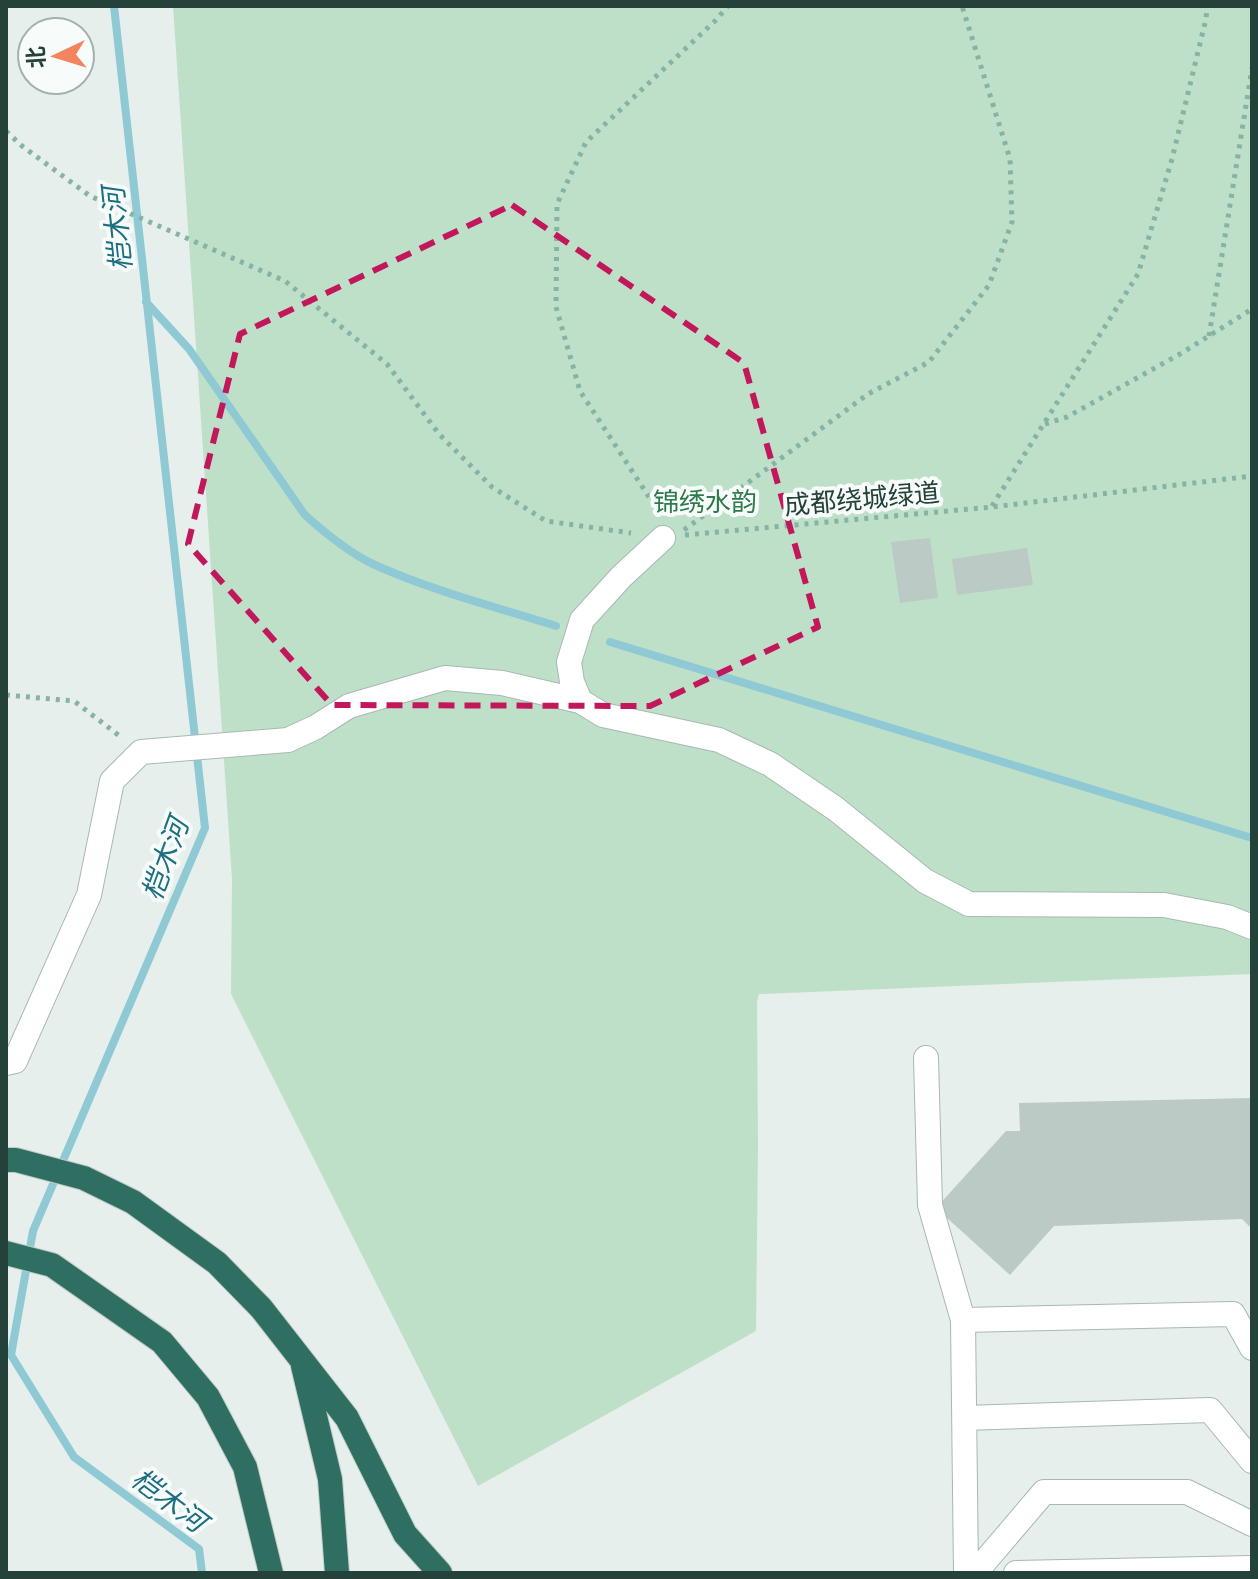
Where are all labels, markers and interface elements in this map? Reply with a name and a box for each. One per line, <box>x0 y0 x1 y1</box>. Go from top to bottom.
north arrow <box>16 16 96 96</box>
text: 北 <box>23 45 51 69</box>
water label: 桤木河 <box>96 180 139 272</box>
street label: 成都绕城绿道 <box>783 477 941 522</box>
park label: 锦绣水韵 <box>653 487 757 518</box>
water label: 桤木河 <box>136 809 198 905</box>
water label: 桤木河 <box>125 1462 216 1543</box>

